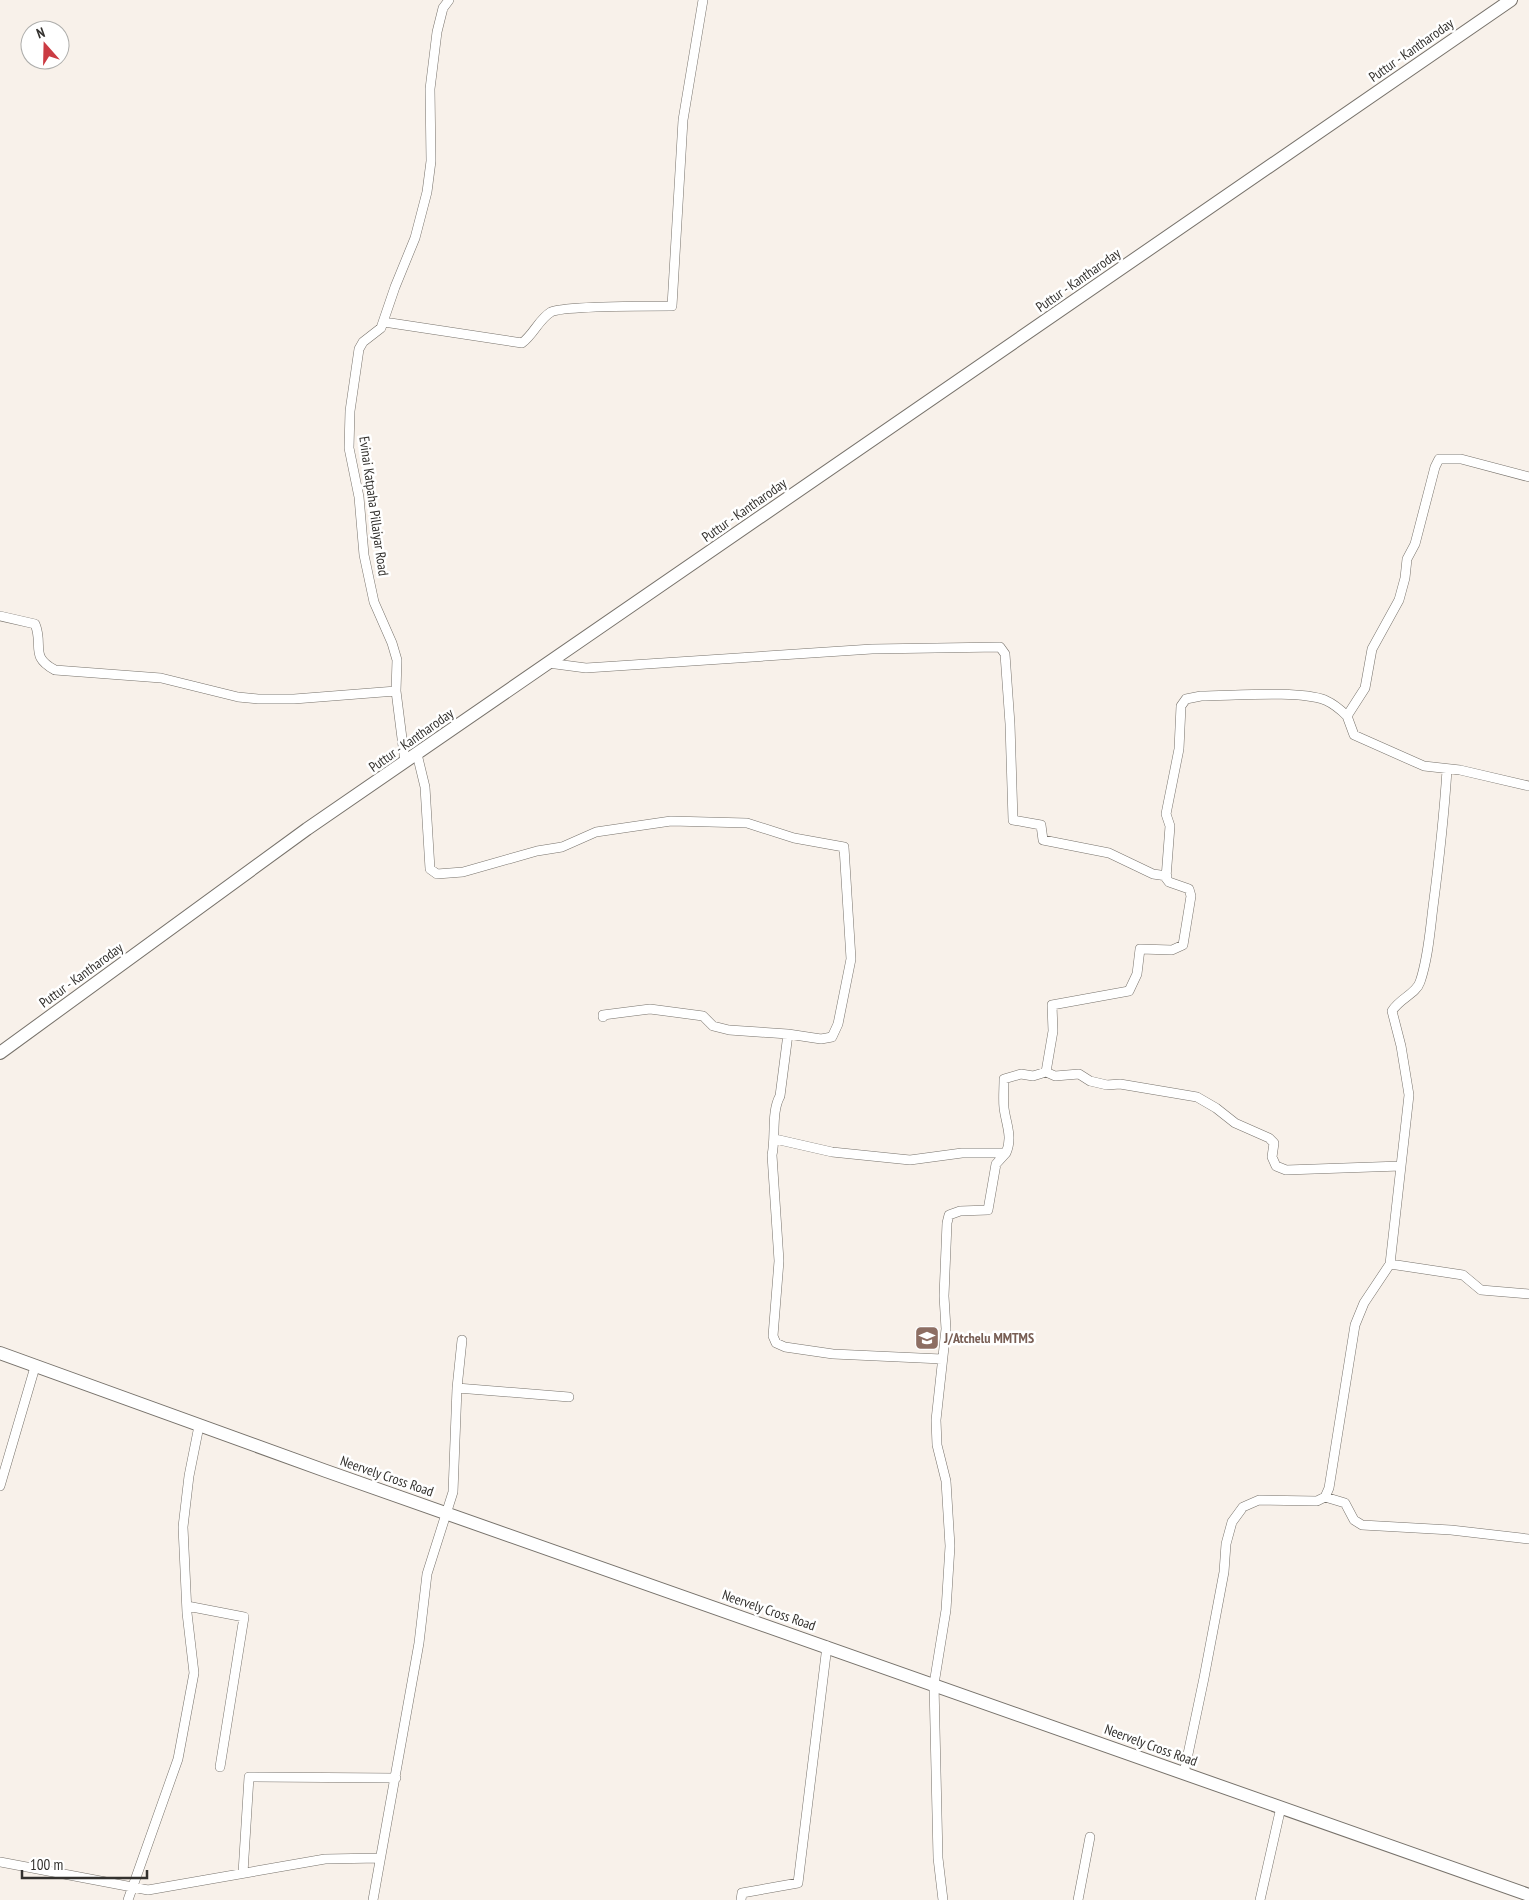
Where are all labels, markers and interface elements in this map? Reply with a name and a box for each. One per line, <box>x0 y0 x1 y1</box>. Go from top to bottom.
street label: Puttur - Kantharoday <box>1365 14 1457 86</box>
north arrow <box>20 20 70 70</box>
text: N <box>34 23 47 43</box>
street label: Puttur - Kantharoday <box>1032 244 1124 316</box>
street label: Evinai Katpaha Pillaiyar Road <box>355 435 393 577</box>
street label: Puttur - Kantharoday <box>698 474 790 546</box>
street label: Puttur - Kantharoday <box>365 704 457 776</box>
street label: Puttur - Kantharoday <box>36 938 127 1011</box>
school or university icon: J/Atchelu MMTMS <box>914 1325 940 1351</box>
place label: J/Atchelu MMTMS <box>943 1329 1034 1347</box>
street label: Neervely Cross Road <box>338 1452 436 1500</box>
street label: Neervely Cross Road <box>720 1586 818 1634</box>
street label: Neervely Cross Road <box>1102 1720 1200 1770</box>
scale bar <box>22 1848 148 1880</box>
text: 100 m <box>30 1855 63 1874</box>

